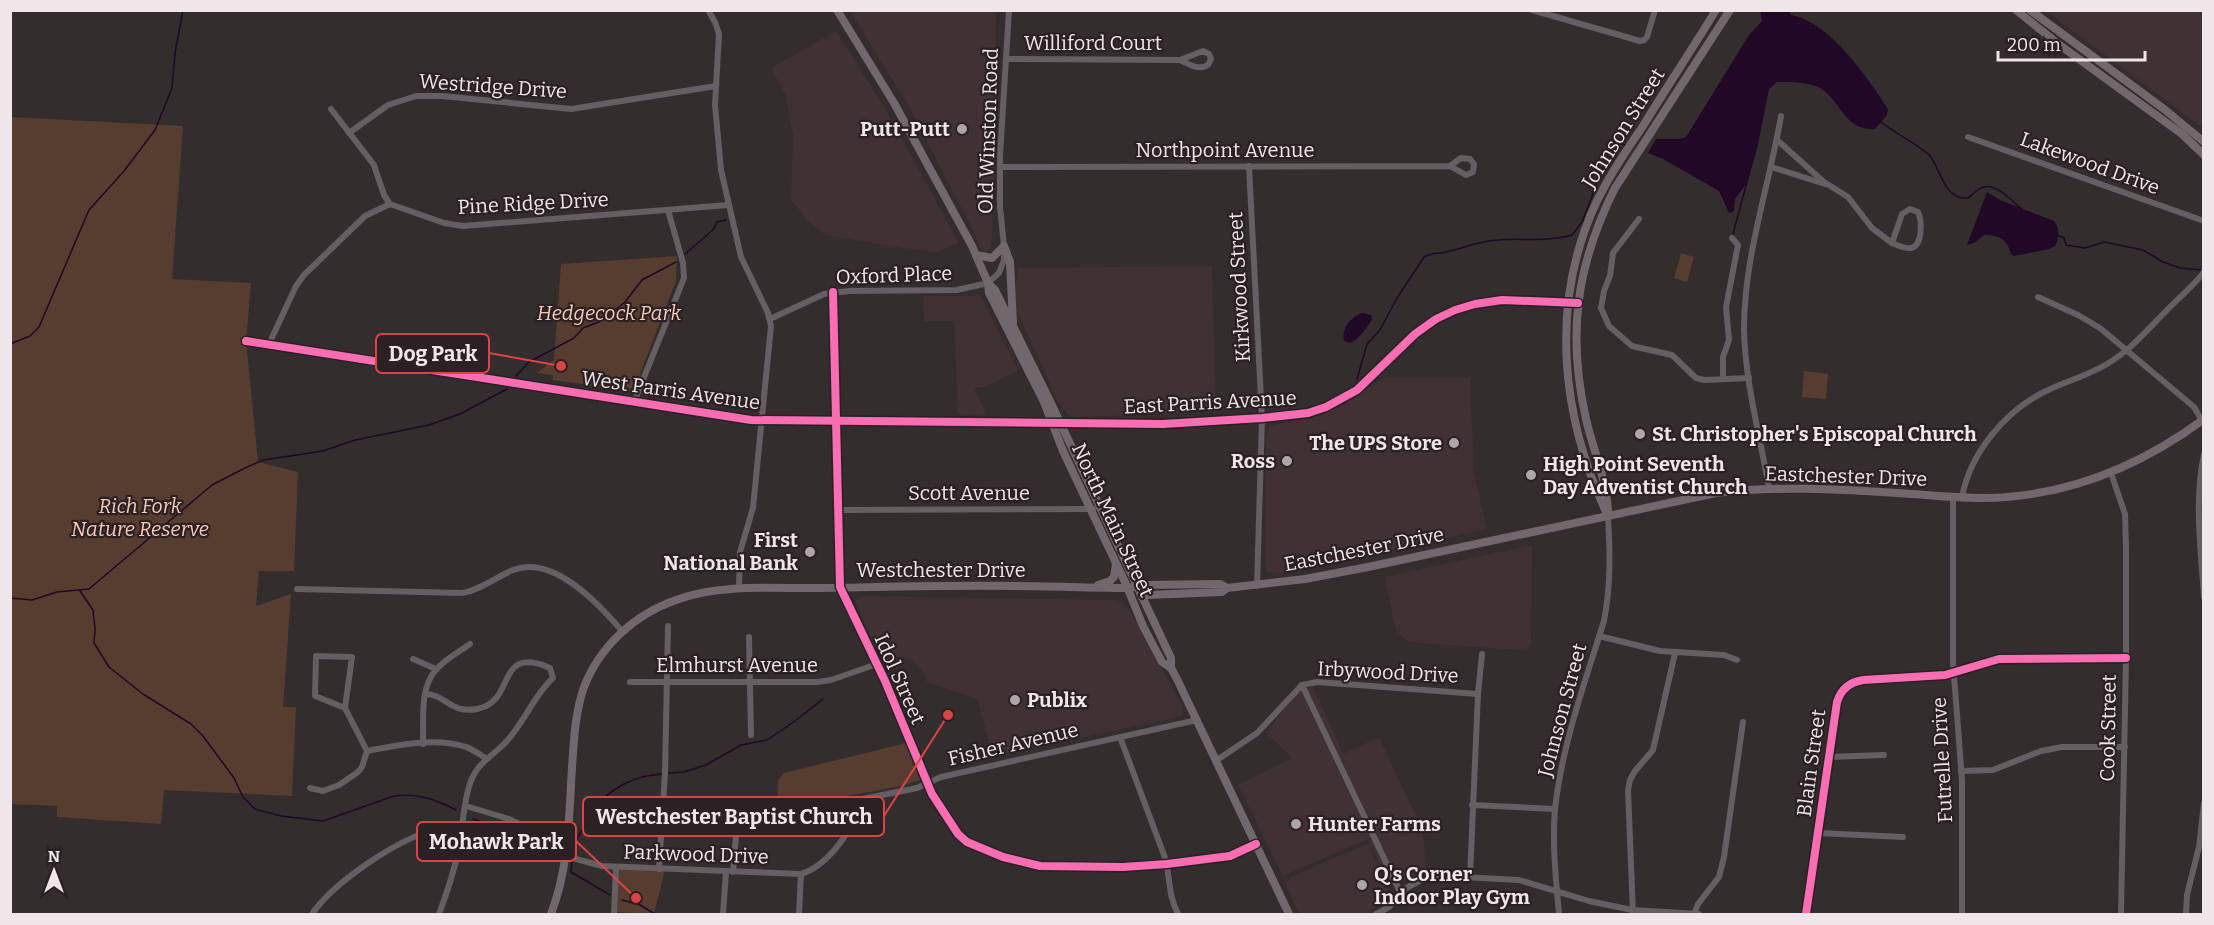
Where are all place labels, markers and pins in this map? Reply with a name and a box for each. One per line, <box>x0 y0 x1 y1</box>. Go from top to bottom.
place label: Putt-Putt <box>860 117 950 141</box>
marker: Putt-Putt <box>955 122 969 136</box>
callout: Dog Park <box>376 334 489 373</box>
place label: St. Christopher's Episcopal Church <box>1652 422 1977 446</box>
marker: St. Christopher's Episcopal Church <box>1633 427 1647 441</box>
place label: The UPS Store <box>1309 431 1442 455</box>
marker: The UPS Store <box>1447 436 1461 450</box>
place label: Ross <box>1231 449 1275 473</box>
place label: High Point Seventh Day Adventist Church <box>1543 452 1748 499</box>
marker: Ross <box>1280 454 1294 468</box>
marker: High Point Seventh Day Adventist Church <box>1524 468 1538 482</box>
place label: First National Bank <box>663 528 798 575</box>
marker: First National Bank <box>803 545 817 559</box>
place label: Publix <box>1027 688 1088 712</box>
marker: Publix <box>1008 693 1022 707</box>
callout: Westchester Baptist Church <box>583 797 884 836</box>
place label: Hunter Farms <box>1308 812 1441 836</box>
marker: Hunter Farms <box>1289 817 1303 831</box>
callout: Mohawk Park <box>417 822 576 861</box>
place label: Q's Corner Indoor Play Gym <box>1374 862 1530 909</box>
marker: Q's Corner Indoor Play Gym <box>1355 878 1369 892</box>

